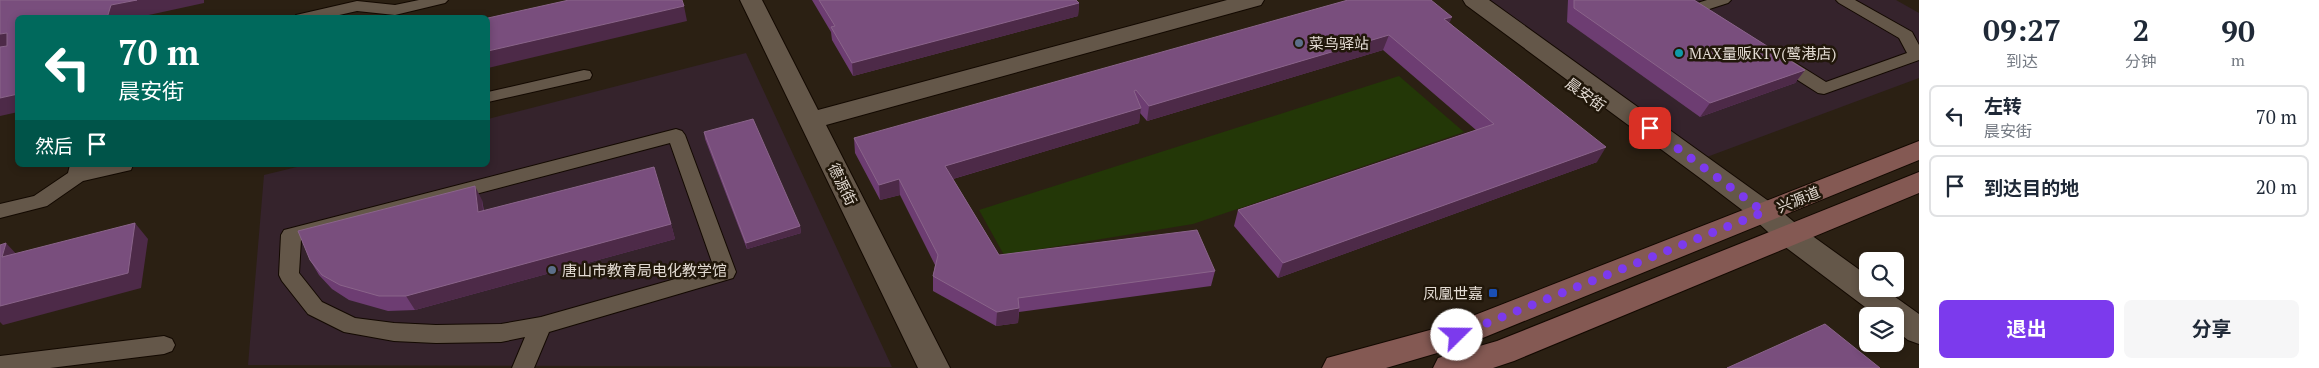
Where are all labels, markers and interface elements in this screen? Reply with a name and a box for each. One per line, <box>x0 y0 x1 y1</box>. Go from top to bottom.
text: 09:27 <box>1983 10 2061 50</box>
text: 2 <box>2133 10 2150 50</box>
text: 90 <box>2221 11 2255 51</box>
text: 70 m <box>118 29 199 75</box>
place label: 菜鸟驿站 <box>1309 33 1369 53</box>
icon: left <box>35 35 100 100</box>
marker: 菜鸟驿站 <box>1293 37 1305 49</box>
place label: MAX量贩KTV(鹭港店) <box>1689 43 1836 63</box>
marker: MAX量贩KTV(鹭港店) <box>1673 47 1685 59</box>
text: m <box>2231 49 2245 71</box>
text: 到达 <box>2006 50 2038 72</box>
text: 分钟 <box>2125 50 2157 72</box>
street label: 晨安街 <box>1562 73 1610 115</box>
text: 晨安街 <box>118 76 184 105</box>
text: 左转 <box>1984 93 2022 118</box>
icon: left <box>1941 102 1969 130</box>
text: 70 m <box>2256 104 2297 129</box>
pin <box>1629 107 1671 149</box>
icon: arrive <box>1636 114 1664 142</box>
text: 晨安街 <box>1984 120 2032 142</box>
icon: arrive <box>83 130 111 158</box>
text: 然后 <box>35 133 73 158</box>
street label: 德源街 <box>824 159 862 209</box>
icon: arrive <box>1941 172 1969 200</box>
text: 20 m <box>2256 174 2297 199</box>
text: 到达目的地 <box>1984 175 2079 200</box>
street label: 兴源道 <box>1773 181 1823 217</box>
map controls <box>1859 252 1904 352</box>
button: search <box>1859 252 1904 297</box>
place label: 唐山市教育局电化教学馆 <box>562 260 727 280</box>
marker: 唐山市教育局电化教学馆 <box>546 264 558 276</box>
place label: 凤凰世嘉 <box>1423 283 1483 303</box>
marker: 凤凰世嘉 <box>1487 287 1499 299</box>
button: 退出 <box>1939 300 2114 358</box>
button: 分享 <box>2124 300 2299 358</box>
button: layers <box>1859 307 1904 352</box>
position arrow <box>1430 308 1482 360</box>

